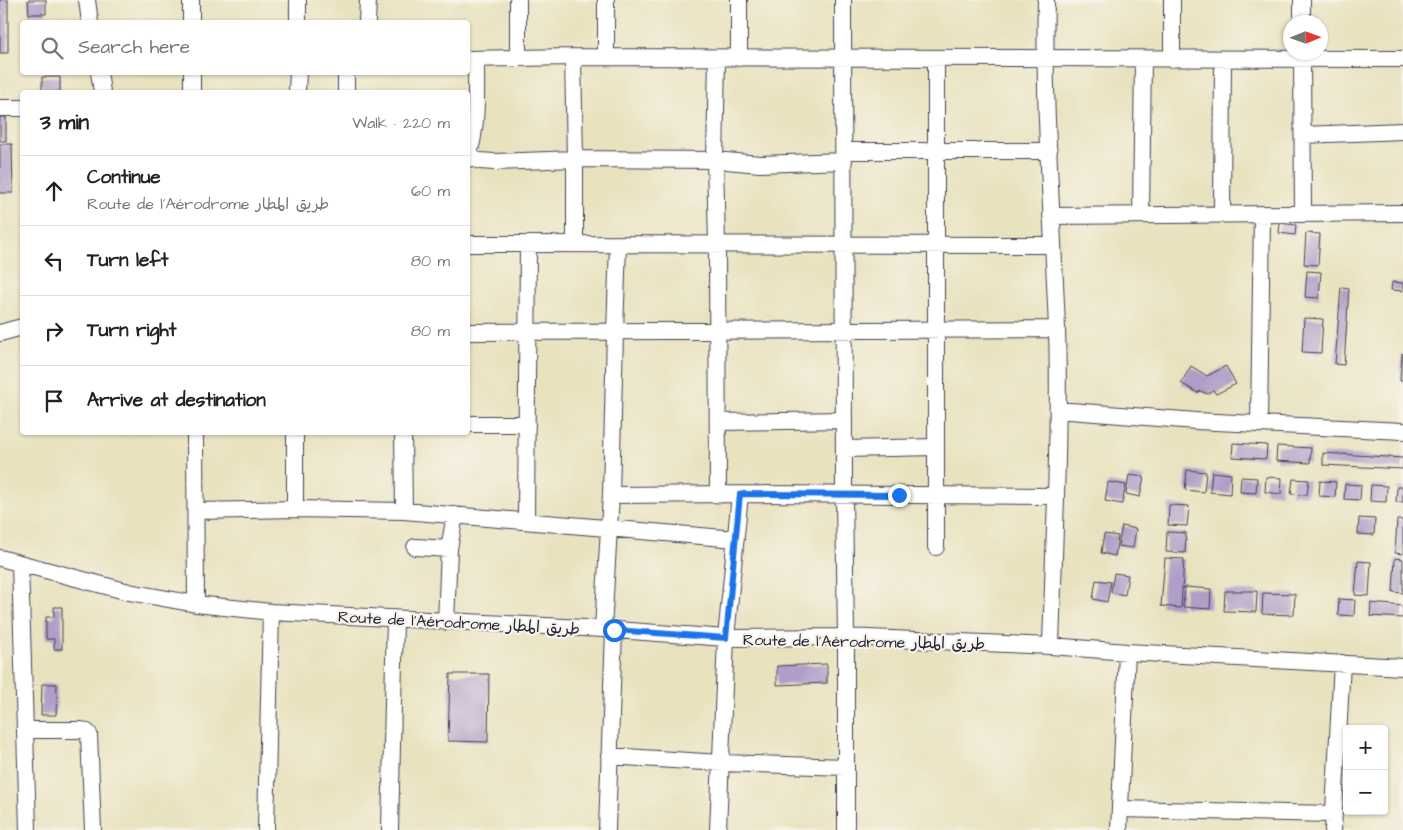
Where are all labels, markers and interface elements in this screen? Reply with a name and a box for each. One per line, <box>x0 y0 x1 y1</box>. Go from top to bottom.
north arrow <box>1283 15 1328 60</box>
search box <box>20 20 470 75</box>
icon: search <box>38 34 66 62</box>
text: Search here <box>78 34 190 61</box>
text: 3 min <box>40 108 89 137</box>
text: Walk · 220 m <box>352 112 450 134</box>
text: Continue <box>87 164 161 191</box>
icon: ahead <box>40 177 68 205</box>
text: 60 m <box>411 180 450 202</box>
text: Route de l'Aérodrome طريق المطار <box>87 193 329 215</box>
icon: left <box>40 247 68 275</box>
text: Turn left <box>87 247 168 274</box>
text: 80 m <box>411 250 450 272</box>
icon: right <box>40 317 68 345</box>
text: Turn right <box>87 317 176 344</box>
text: 80 m <box>411 320 450 342</box>
icon: arrive <box>40 387 68 415</box>
text: Arrive at destination <box>87 387 266 414</box>
route end <box>888 484 911 507</box>
street label: Route de l'Aérodrome طريق المطار <box>337 606 580 640</box>
route start <box>603 619 626 642</box>
street label: Route de l'Aérodrome طريق المطار <box>743 629 985 655</box>
map controls <box>1343 725 1388 815</box>
button: + <box>1343 725 1388 770</box>
button: − <box>1343 770 1388 815</box>

